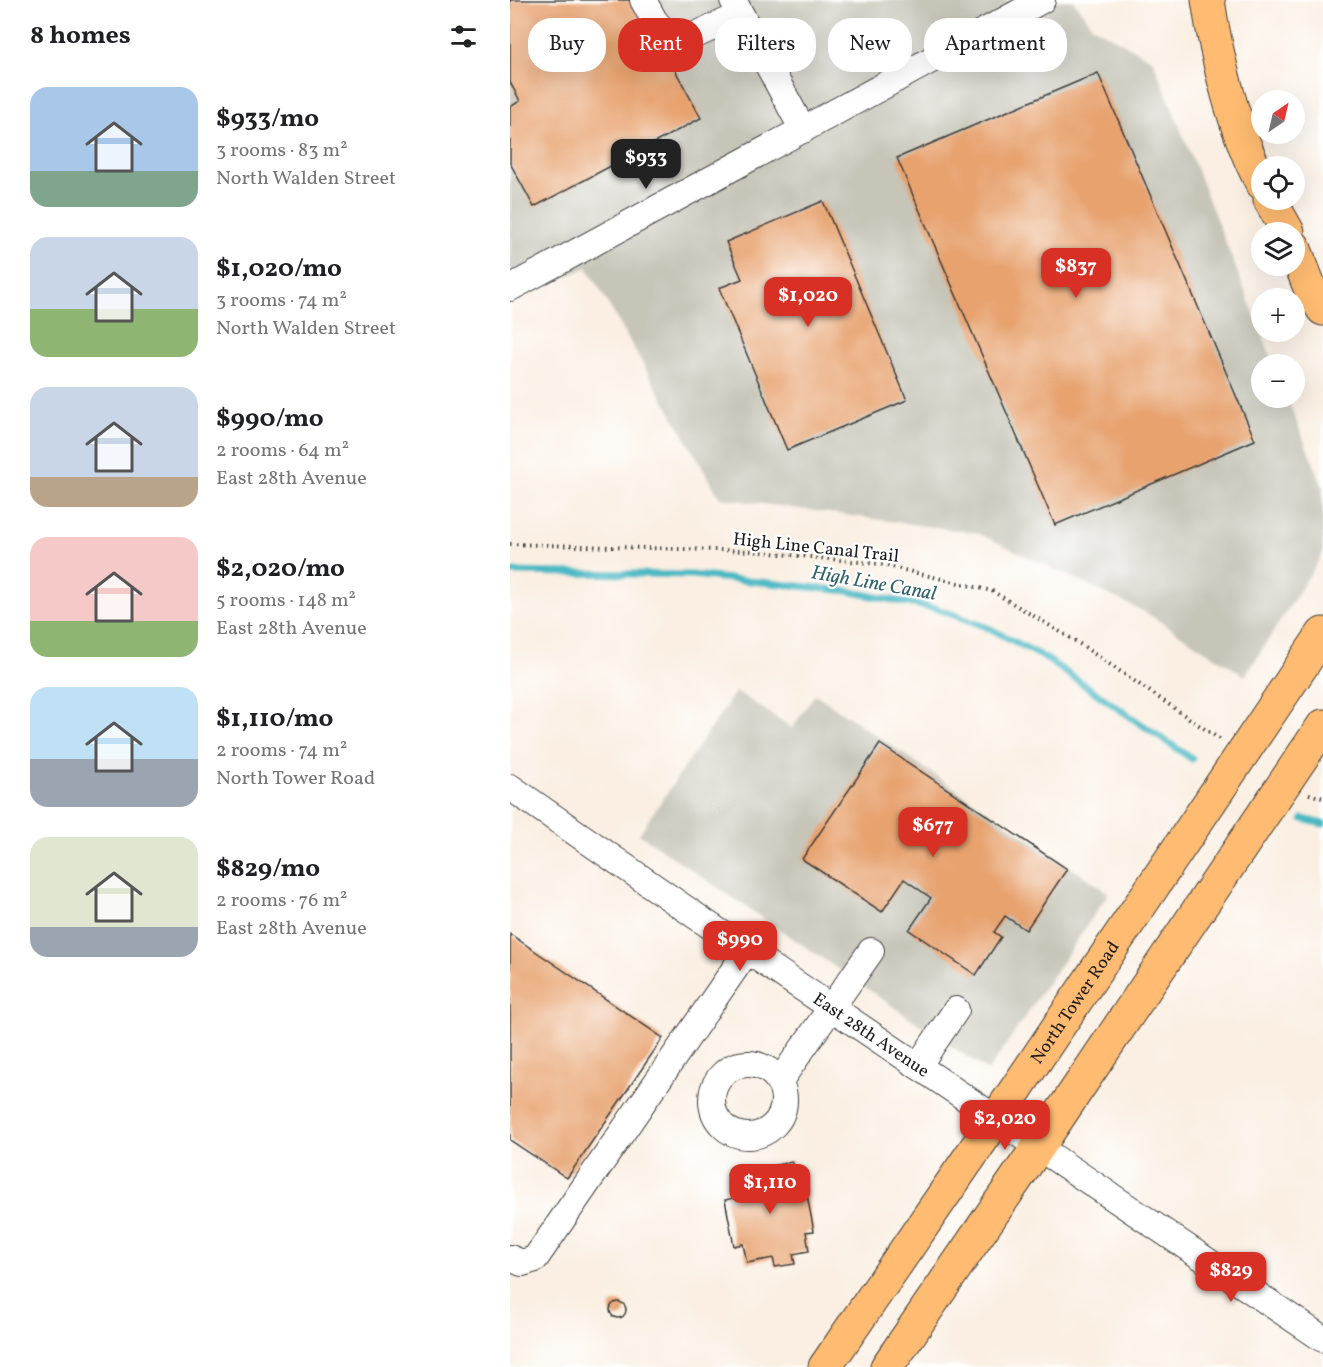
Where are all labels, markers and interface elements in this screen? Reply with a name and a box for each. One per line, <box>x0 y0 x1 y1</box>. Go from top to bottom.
text: 8 homes <box>30 18 131 54</box>
chip: Buy <box>528 18 606 72</box>
chip: Rent <box>618 18 703 72</box>
chip: Filters <box>715 18 816 72</box>
chip: New <box>828 18 912 72</box>
chip: Apartment <box>924 18 1067 72</box>
icon: filters <box>447 20 480 53</box>
north arrow <box>1251 90 1305 144</box>
map controls <box>1251 90 1305 408</box>
text: $933/mo <box>216 101 319 137</box>
icon: home <box>78 111 150 183</box>
text: 3 rooms · 83 m² <box>216 137 348 165</box>
pin: $933 <box>610 139 682 190</box>
text: $933 <box>625 144 667 172</box>
button: locate <box>1251 156 1305 210</box>
text: North Walden Street <box>216 165 396 193</box>
button: layers <box>1251 222 1305 276</box>
pin: $837 <box>1040 248 1112 299</box>
text: $1,020/mo <box>216 251 342 287</box>
text: $837 <box>1055 253 1097 281</box>
icon: home <box>78 261 150 333</box>
pin: $1,020 <box>759 277 857 328</box>
text: $1,020 <box>778 282 838 310</box>
text: 3 rooms · 74 m² <box>216 287 347 315</box>
button: + <box>1251 288 1305 342</box>
text: North Walden Street <box>216 315 396 343</box>
button: − <box>1251 354 1305 408</box>
text: $990/mo <box>216 401 324 437</box>
icon: home <box>78 411 150 483</box>
text: 2 rooms · 64 m² <box>216 437 349 465</box>
text: East 28th Avenue <box>216 465 367 493</box>
street label: High Line Canal Trail <box>732 527 900 570</box>
text: $2,020/mo <box>216 551 345 587</box>
water label: High Line Canal <box>809 559 938 609</box>
icon: home <box>78 561 150 633</box>
text: 5 rooms · 148 m² <box>216 587 356 615</box>
text: East 28th Avenue <box>216 615 367 643</box>
text: $1,110/mo <box>216 701 333 737</box>
icon: home <box>78 711 150 783</box>
text: 2 rooms · 74 m² <box>216 737 347 765</box>
text: North Tower Road <box>216 765 375 793</box>
pin: $677 <box>897 807 969 858</box>
text: $677 <box>912 812 954 840</box>
text: $829/mo <box>216 851 320 887</box>
icon: home <box>78 861 150 933</box>
text: 2 rooms · 76 m² <box>216 887 348 915</box>
text: East 28th Avenue <box>216 915 367 943</box>
pin: $990 <box>704 921 776 972</box>
text: $990 <box>717 926 763 954</box>
street label: North Tower Road <box>1025 937 1126 1070</box>
street label: East 28th Avenue <box>807 987 934 1084</box>
pin: $2,020 <box>956 1100 1054 1151</box>
text: $2,020 <box>974 1105 1036 1133</box>
pin: $1,110 <box>721 1164 819 1215</box>
text: $1,110 <box>743 1169 797 1197</box>
pin: $829 <box>1195 1252 1267 1303</box>
text: $829 <box>1209 1257 1253 1285</box>

